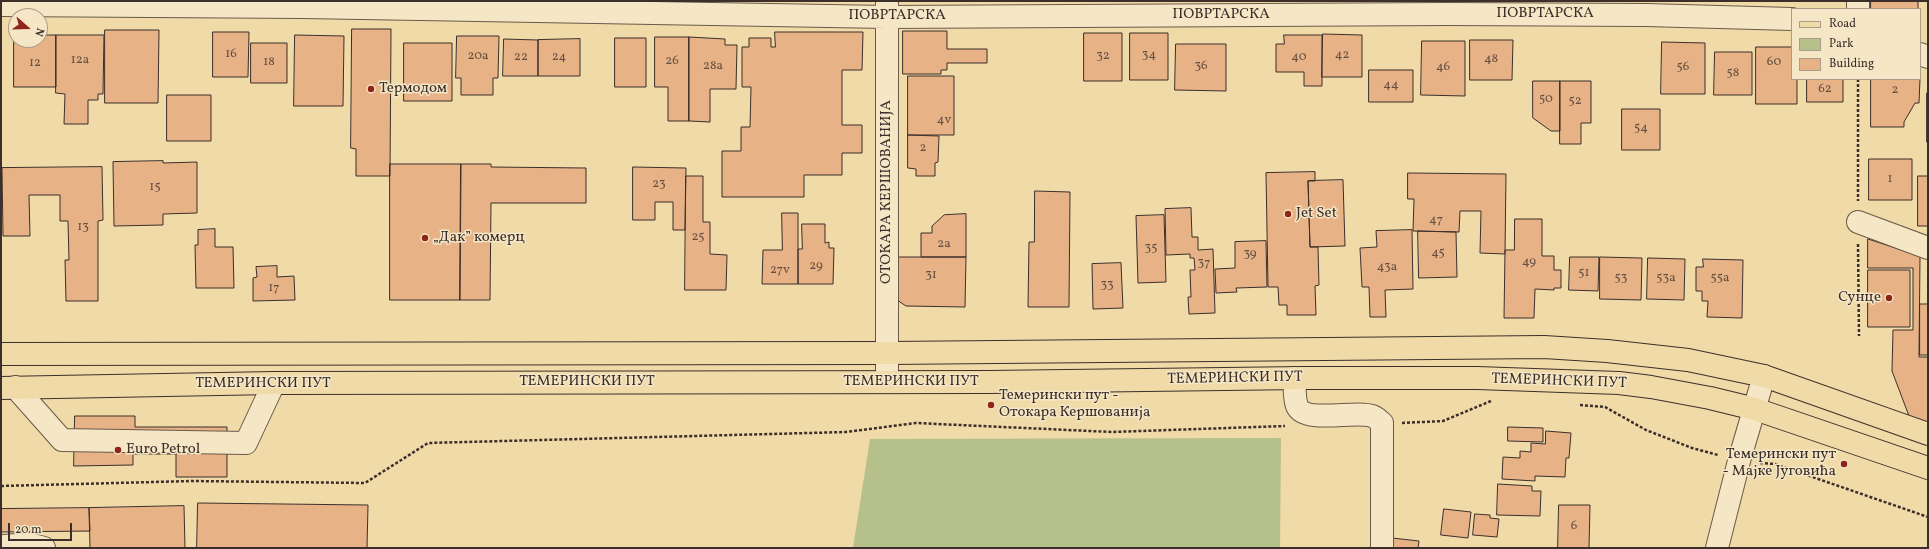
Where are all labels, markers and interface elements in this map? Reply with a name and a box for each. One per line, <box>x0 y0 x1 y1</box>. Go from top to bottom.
street label: ПОВРТАРСКА <box>1496 5 1594 23</box>
street label: ПОВРТАРСКА <box>1172 6 1270 24</box>
street label: ПОВРТАРСКА <box>848 7 946 25</box>
north arrow <box>8 8 48 48</box>
legend <box>1791 8 1921 80</box>
text: Road <box>1829 16 1856 32</box>
text: N <box>30 26 47 38</box>
text: Park <box>1829 36 1854 52</box>
house number: 16 <box>225 47 237 63</box>
house number: 34 <box>1142 48 1156 64</box>
house number: 42 <box>1335 48 1349 64</box>
house number: 20a <box>467 49 489 65</box>
house number: 32 <box>1096 49 1110 65</box>
house number: 22 <box>514 50 528 66</box>
house number: 24 <box>552 50 566 66</box>
house number: 40 <box>1291 50 1307 66</box>
house number: 48 <box>1484 52 1498 68</box>
house number: 12a <box>71 53 89 69</box>
house number: 26 <box>665 54 679 70</box>
house number: 18 <box>263 55 275 71</box>
house number: 60 <box>1767 55 1781 71</box>
house number: 12 <box>29 56 41 72</box>
text: Building <box>1829 56 1874 72</box>
house number: 28a <box>703 59 723 75</box>
house number: 36 <box>1194 59 1208 75</box>
house number: 46 <box>1436 60 1450 76</box>
house number: 56 <box>1677 60 1689 76</box>
house number: 58 <box>1727 66 1739 82</box>
house number: 44 <box>1383 78 1399 94</box>
place label: Термодом <box>379 80 447 98</box>
house number: 62 <box>1818 82 1832 98</box>
house number: 2 <box>1892 83 1898 99</box>
marker: Термодом <box>366 84 376 94</box>
house number: 50 <box>1539 92 1553 108</box>
house number: 52 <box>1568 94 1582 110</box>
street label: ОТОКАРА КЕРШОВАНИЈА <box>878 100 896 284</box>
house number: 4v <box>937 113 951 129</box>
house number: 54 <box>1634 121 1648 137</box>
house number: 2 <box>920 141 926 157</box>
house number: 1 <box>1887 172 1893 188</box>
house number: 23 <box>652 177 666 193</box>
house number: 15 <box>149 180 161 196</box>
place label: Jet Set <box>1296 205 1337 223</box>
marker: Jet Set <box>1283 209 1293 219</box>
house number: 47 <box>1429 213 1443 229</box>
house number: 13 <box>77 220 89 236</box>
place label: „Дак” комерц <box>433 229 525 247</box>
house number: 25 <box>691 230 705 246</box>
marker: „Дак” комерц <box>420 233 430 243</box>
house number: 2a <box>937 237 951 253</box>
house number: 35 <box>1145 241 1157 257</box>
house number: 45 <box>1431 246 1445 262</box>
house number: 39 <box>1243 247 1257 263</box>
house number: 49 <box>1522 255 1536 271</box>
house number: 37 <box>1198 256 1210 272</box>
house number: 29 <box>809 259 823 275</box>
house number: 43a <box>1377 260 1397 276</box>
house number: 27v <box>770 263 790 279</box>
house number: 51 <box>1578 266 1590 282</box>
house number: 31 <box>925 268 937 284</box>
house number: 53 <box>1615 271 1627 287</box>
house number: 53a <box>1656 271 1676 287</box>
house number: 55a <box>1711 271 1729 287</box>
house number: 33 <box>1100 278 1114 294</box>
house number: 17 <box>268 281 280 297</box>
place label: Сунце <box>1838 289 1881 307</box>
marker: Сунце <box>1884 293 1894 303</box>
street label: ТЕМЕРИНСКИ ПУТ <box>1167 369 1303 389</box>
street label: ТЕМЕРИНСКИ ПУТ <box>1491 371 1627 393</box>
street label: ТЕМЕРИНСКИ ПУТ <box>519 373 655 391</box>
street label: ТЕМЕРИНСКИ ПУТ <box>843 373 979 391</box>
street label: ТЕМЕРИНСКИ ПУТ <box>195 375 331 393</box>
place label: Темерински пут - Отокара Кершованија <box>999 387 1150 422</box>
marker: Темерински пут - Отокара Кершованија <box>986 400 996 410</box>
place label: Euro Petrol <box>126 441 200 459</box>
marker: Euro Petrol <box>113 445 123 455</box>
place label: Темерински пут - Мајке Југовића <box>1723 446 1836 481</box>
marker: Темерински пут - Мајке Југовића <box>1839 459 1849 469</box>
scale bar <box>10 515 74 541</box>
house number: 6 <box>1571 519 1577 535</box>
text: 20 m <box>15 522 42 538</box>

